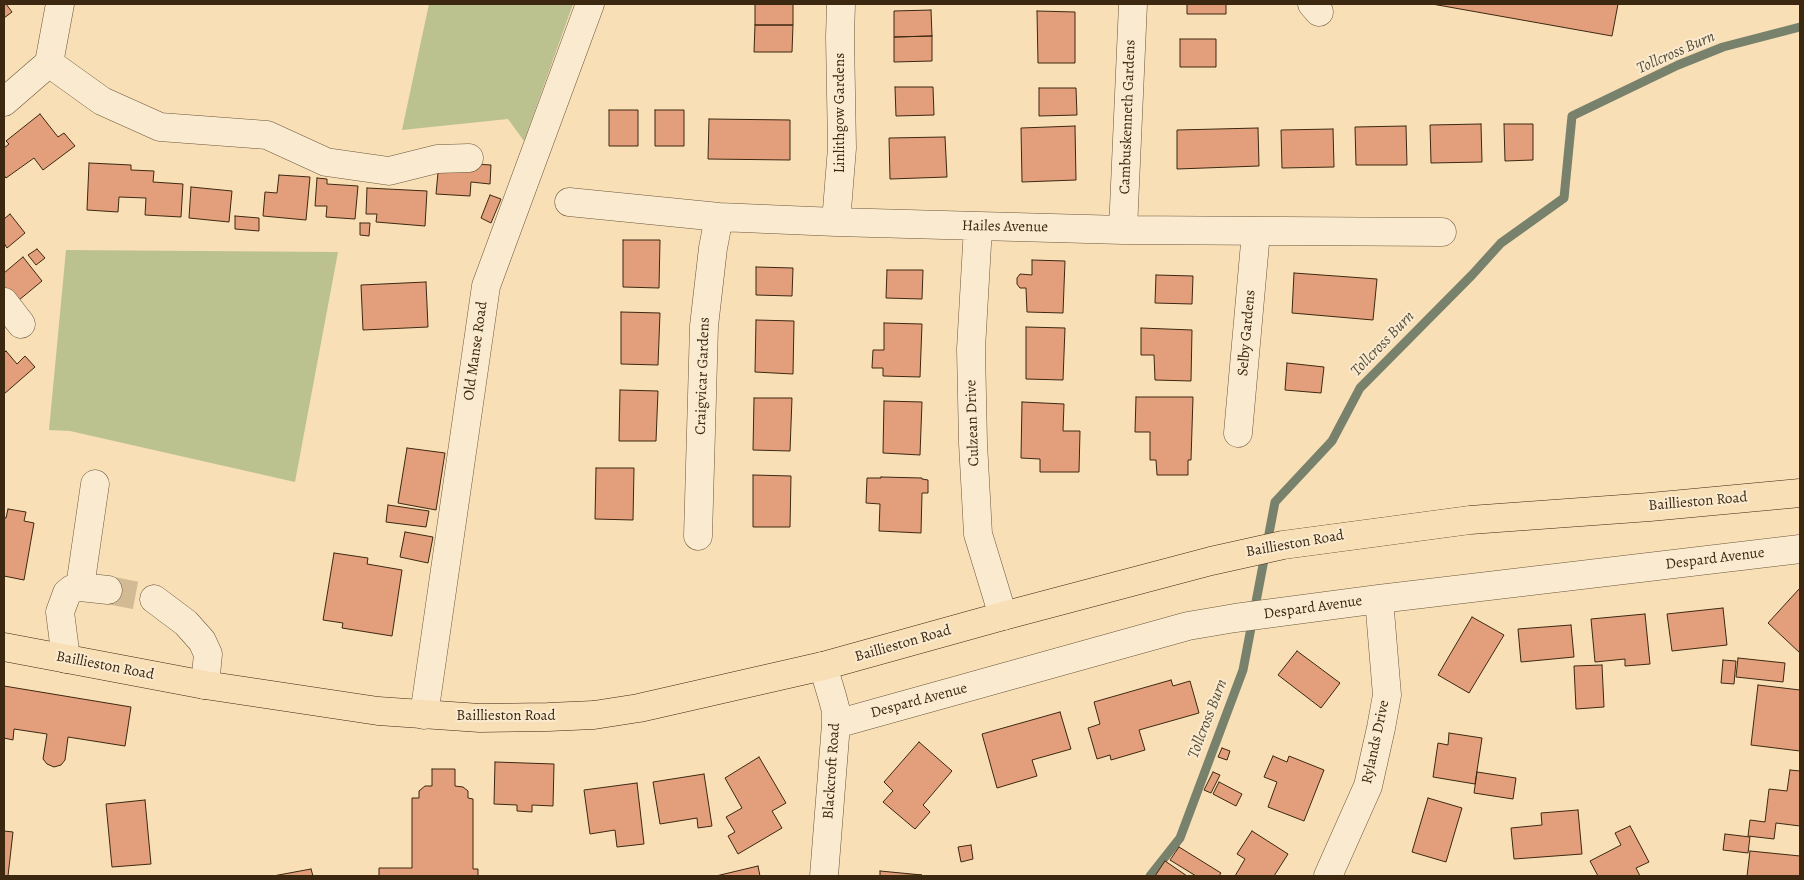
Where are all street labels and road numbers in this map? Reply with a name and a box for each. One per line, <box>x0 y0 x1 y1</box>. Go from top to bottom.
street label: Cambuskenneth Gardens <box>1116 39 1140 195</box>
street label: Linlithgow Gardens <box>831 53 849 173</box>
street label: Hailes Avenue <box>962 217 1048 237</box>
street label: Selby Gardens <box>1234 289 1260 377</box>
street label: Old Manse Road <box>460 300 492 402</box>
street label: Craigvicar Gardens <box>692 317 714 435</box>
street label: Culzean Drive <box>962 379 984 467</box>
street label: Baillieston Road <box>1648 489 1748 515</box>
street label: Baillieston Road <box>1245 527 1345 561</box>
street label: Despard Avenue <box>1665 544 1765 574</box>
street label: Despard Avenue <box>1262 592 1364 624</box>
street label: Baillieston Road <box>853 622 953 666</box>
street label: Baillieston Road <box>55 648 155 684</box>
street label: Despard Avenue <box>869 679 969 723</box>
street label: Rylands Drive <box>1358 698 1394 786</box>
street label: Baillieston Road <box>456 707 556 725</box>
street label: Blackcroft Road <box>820 722 844 820</box>

